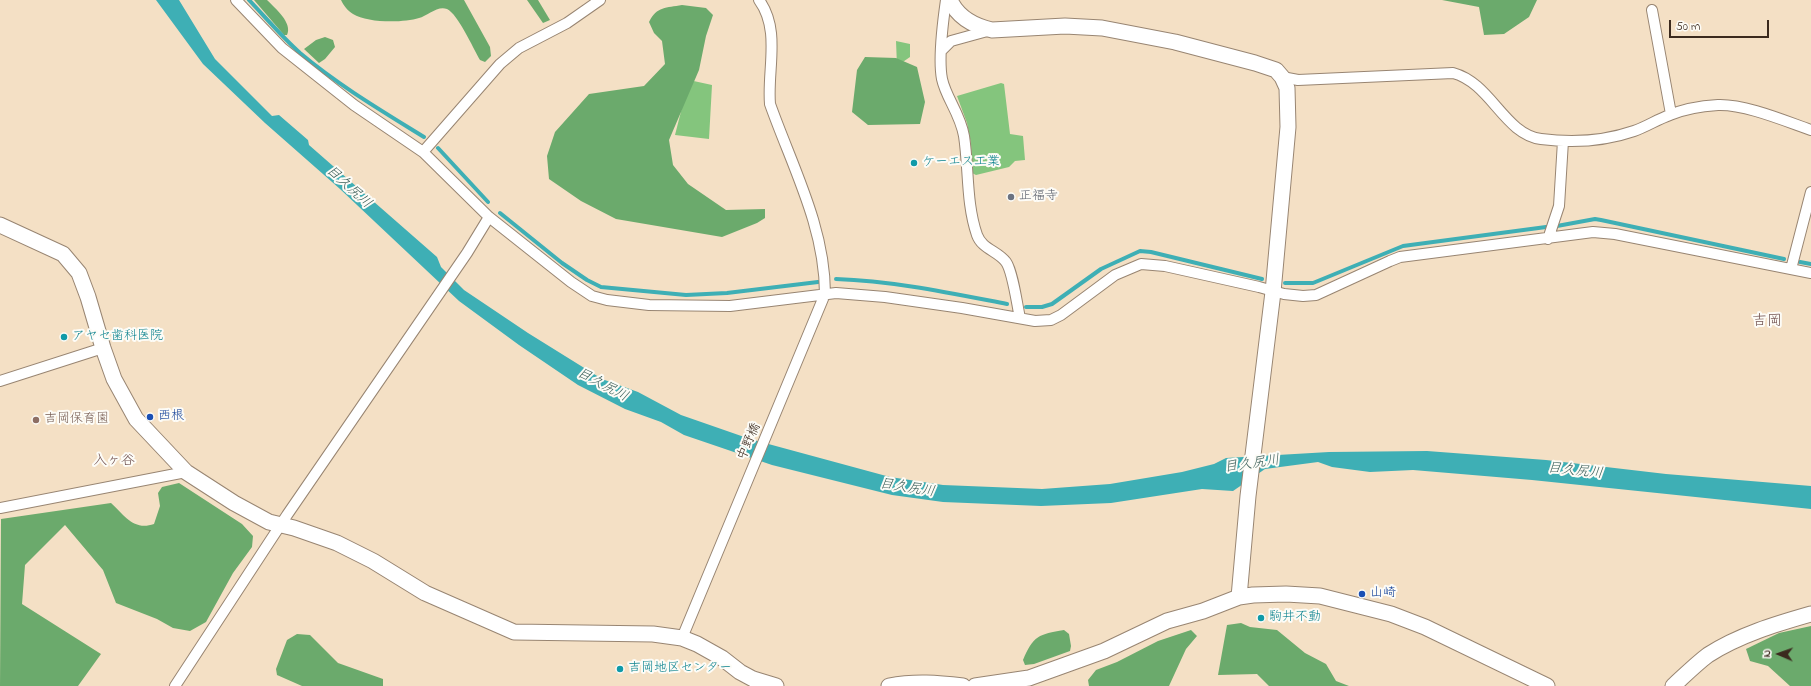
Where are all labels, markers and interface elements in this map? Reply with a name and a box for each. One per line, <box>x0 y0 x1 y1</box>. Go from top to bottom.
scale bar <box>1671 12 1771 38</box>
text: 50 m <box>1676 18 1700 36</box>
place label: ケーエス工業 <box>922 155 1000 171</box>
marker: ケーエス工業 <box>909 158 919 168</box>
water label: 目久尻川 <box>322 163 374 213</box>
place label: 正福寺 <box>1019 189 1058 205</box>
marker: 正福寺 <box>1006 192 1016 202</box>
district label: 吉岡 <box>1752 314 1782 332</box>
place label: アヤセ歯科医院 <box>72 329 163 345</box>
marker: アヤセ歯科医院 <box>59 332 69 342</box>
water label: 目久尻川 <box>573 365 631 407</box>
place label: 西根 <box>158 409 184 425</box>
place label: 吉岡保育園 <box>44 412 109 428</box>
marker: 西根 <box>145 412 155 422</box>
marker: 吉岡保育園 <box>31 415 41 425</box>
street label: 中野橋 <box>735 421 765 463</box>
water label: 目久尻川 <box>1223 453 1281 477</box>
district label: 入ヶ谷 <box>93 454 135 470</box>
water label: 目久尻川 <box>1546 461 1604 483</box>
water label: 目久尻川 <box>878 476 936 502</box>
place label: 山崎 <box>1370 586 1396 602</box>
marker: 山崎 <box>1357 589 1367 599</box>
place label: 駒井不動 <box>1269 610 1321 626</box>
marker: 駒井不動 <box>1256 613 1266 623</box>
north arrow <box>1759 634 1799 674</box>
text: N <box>1759 650 1775 658</box>
place label: 吉岡地区センター <box>628 661 732 677</box>
marker: 吉岡地区センター <box>615 664 625 674</box>

